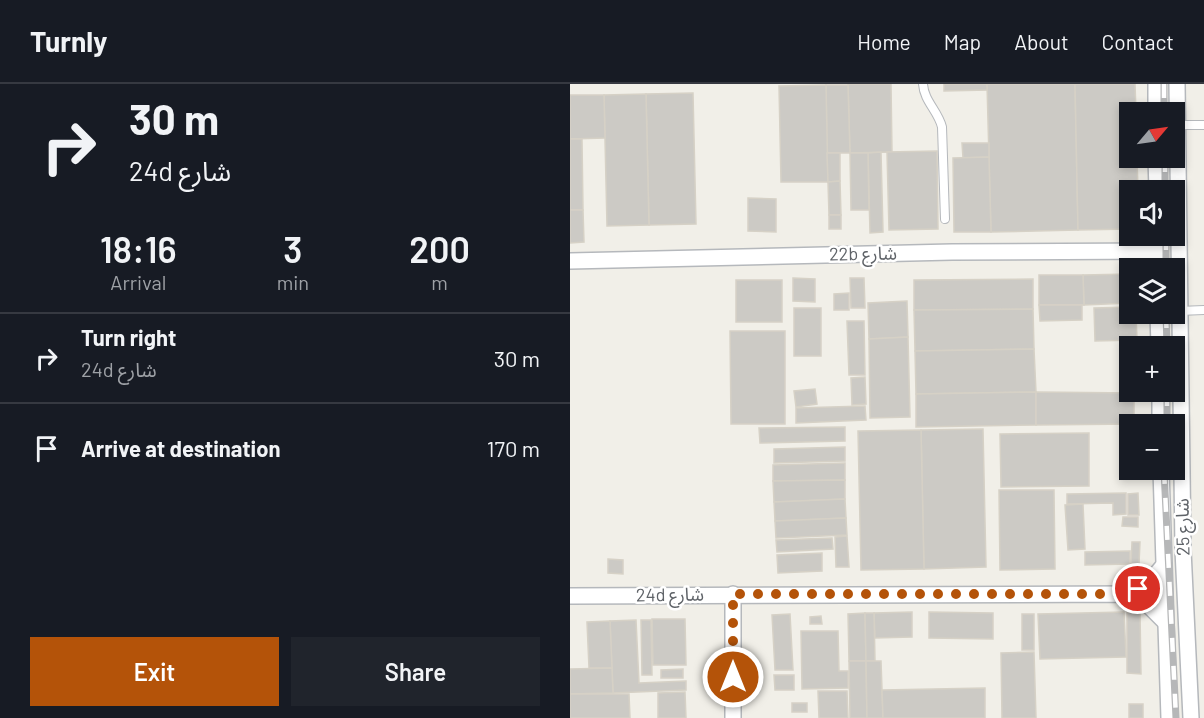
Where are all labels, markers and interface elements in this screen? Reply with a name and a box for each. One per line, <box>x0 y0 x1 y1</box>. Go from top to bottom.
text: Turnly <box>30 24 107 58</box>
text: Home <box>857 29 911 54</box>
text: Map <box>944 29 981 54</box>
text: About <box>1014 29 1069 54</box>
text: Contact <box>1102 29 1174 54</box>
text: 30 m <box>129 93 219 143</box>
north arrow <box>1119 102 1185 168</box>
map controls <box>1119 102 1185 480</box>
icon: right <box>30 108 108 186</box>
text: 24d شارع <box>129 154 231 186</box>
button: sound <box>1119 180 1185 246</box>
text: 18:16 <box>100 227 177 270</box>
text: 3 <box>283 227 302 270</box>
text: 200 <box>409 227 470 270</box>
street label: 22b شارع <box>829 241 897 269</box>
button: layers <box>1119 258 1185 324</box>
text: Arrival <box>110 270 166 294</box>
text: min <box>277 270 309 294</box>
text: m <box>431 270 448 294</box>
text: Turn right <box>81 324 176 350</box>
button: + <box>1119 336 1185 402</box>
icon: right <box>30 342 63 375</box>
text: 30 m <box>494 345 540 371</box>
text: 24d شارع <box>81 357 157 381</box>
button: − <box>1119 414 1185 480</box>
icon: arrive <box>30 432 63 465</box>
text: Arrive at destination <box>81 435 280 461</box>
text: 170 m <box>487 435 540 461</box>
street label: شارع 25 <box>1170 498 1198 556</box>
pin <box>1112 563 1163 614</box>
icon: arrive <box>1121 572 1154 605</box>
street label: 24d شارع <box>636 582 704 610</box>
button: Exit <box>30 637 279 706</box>
button: Share <box>291 637 540 706</box>
position arrow <box>701 645 765 709</box>

